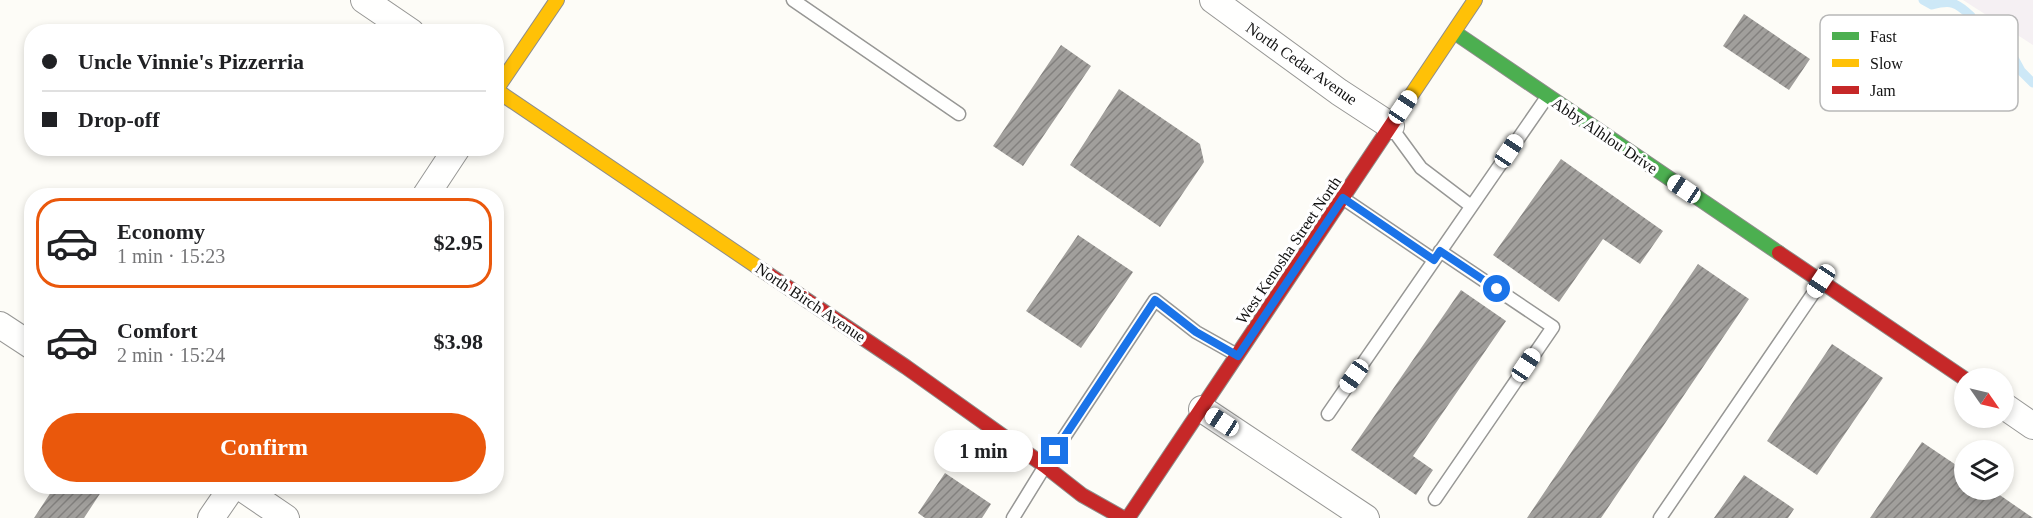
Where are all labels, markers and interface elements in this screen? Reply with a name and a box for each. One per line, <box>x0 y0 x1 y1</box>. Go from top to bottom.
legend <box>1820 15 2018 111</box>
street label: North Cedar Avenue <box>1243 19 1360 108</box>
text: Fast <box>1870 28 1897 45</box>
text: Uncle Vinnie's Pizzerria <box>78 49 304 74</box>
text: Slow <box>1870 55 1903 72</box>
text: Jam <box>1870 82 1896 99</box>
car <box>1385 87 1421 127</box>
street label: Abby Alhlou Drive <box>1548 94 1661 178</box>
text: Drop-off <box>78 107 159 132</box>
car <box>1491 131 1527 171</box>
car <box>1664 171 1704 207</box>
street label: West Kenosha Street North <box>1233 173 1344 327</box>
icon: car <box>45 216 99 270</box>
text: Economy <box>117 219 205 244</box>
text: $2.95 <box>434 230 483 255</box>
text: 1 min · 15:23 <box>117 245 225 267</box>
street label: North Birch Avenue <box>753 259 869 345</box>
car <box>1803 261 1839 301</box>
route start <box>1483 275 1510 302</box>
icon: car <box>45 315 99 369</box>
text: Comfort <box>117 318 198 343</box>
text: $3.98 <box>434 329 483 354</box>
text: 2 min · 15:24 <box>117 344 225 366</box>
car <box>1508 345 1544 385</box>
car <box>1336 356 1372 396</box>
north arrow <box>1954 368 2014 428</box>
map controls <box>1954 368 2014 500</box>
car <box>1202 405 1242 439</box>
button: Confirm <box>42 413 486 482</box>
callout: 1 min <box>935 430 1034 472</box>
route end <box>1041 437 1068 464</box>
text: 1 min <box>959 440 1008 462</box>
button: layers <box>1954 440 2014 500</box>

